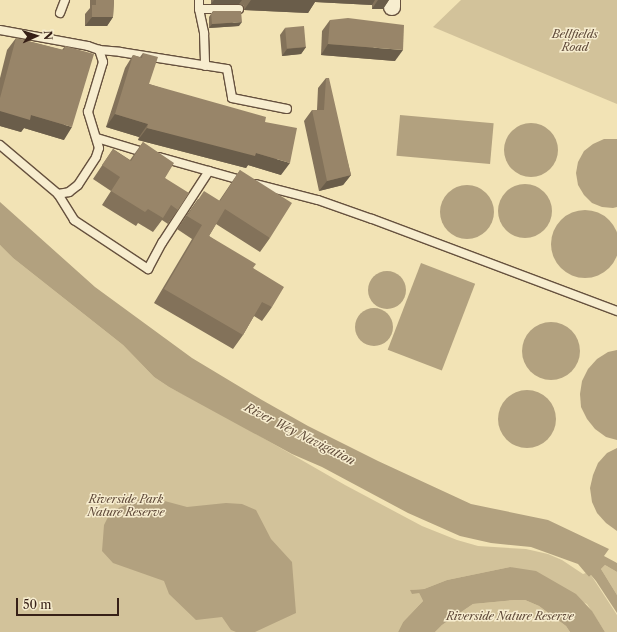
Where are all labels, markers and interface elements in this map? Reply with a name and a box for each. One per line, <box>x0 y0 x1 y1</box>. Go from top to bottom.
north arrow <box>16 16 56 56</box>
park label: Bellfields Road <box>552 28 598 54</box>
text: N <box>41 30 55 41</box>
water label: River Wey Navigation <box>242 400 358 468</box>
park label: Riverside Park Nature Reserve <box>87 493 165 519</box>
scale bar <box>18 590 121 616</box>
text: 50 m <box>23 597 52 612</box>
park label: Riverside Nature Reserve <box>446 609 574 623</box>

